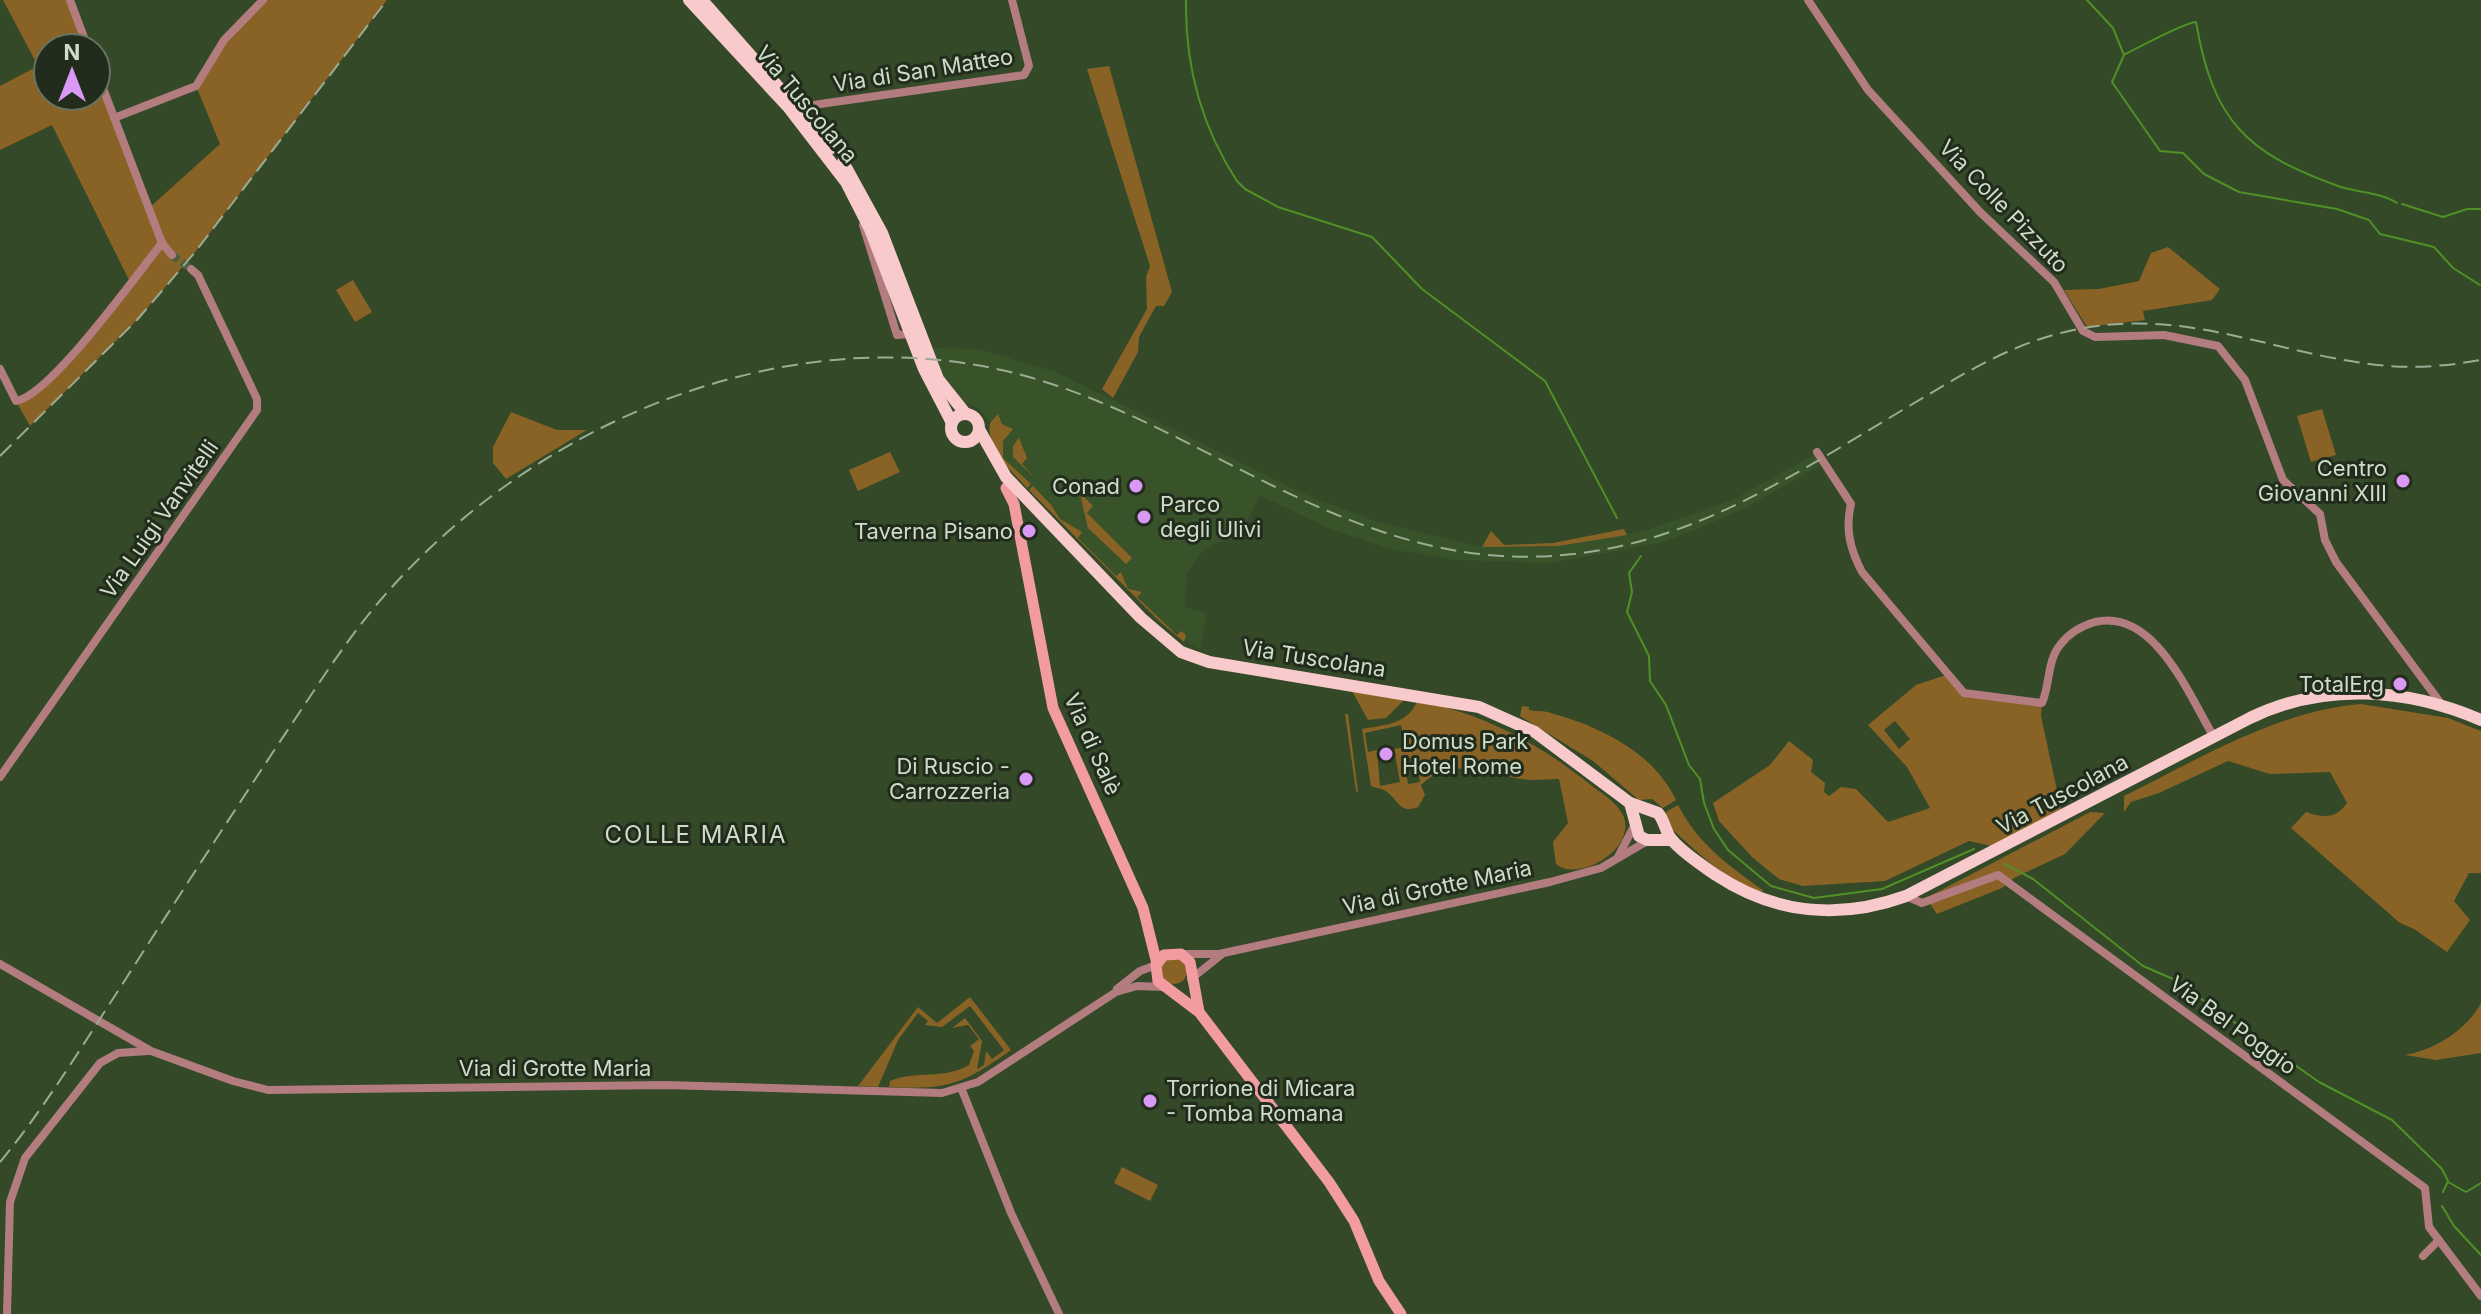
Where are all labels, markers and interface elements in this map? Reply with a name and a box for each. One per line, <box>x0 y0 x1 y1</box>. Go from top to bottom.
north arrow <box>32 32 112 112</box>
text: N <box>64 39 80 65</box>
street label: Via Tuscolana <box>750 40 864 168</box>
street label: Via di San Matteo <box>831 43 1015 97</box>
street label: Via Colle Pizzuto <box>1934 134 2074 278</box>
street label: Via Luigi Vanvitelli <box>95 435 223 603</box>
place label: Centro Giovanni XIII <box>2258 455 2387 506</box>
marker: Centro Giovanni XIII <box>2394 472 2412 490</box>
place label: Conad <box>1052 473 1120 499</box>
marker: Conad <box>1127 477 1145 495</box>
place label: Parco degli Ulivi <box>1160 491 1261 542</box>
marker: Parco degli Ulivi <box>1135 508 1153 526</box>
place label: Taverna Pisano <box>854 518 1013 544</box>
marker: Taverna Pisano <box>1020 522 1038 540</box>
street label: Via Tuscolana <box>1240 634 1388 682</box>
place label: TotalErg <box>2299 671 2384 697</box>
marker: TotalErg <box>2391 675 2409 693</box>
street label: Via di Salè <box>1059 689 1127 799</box>
place label: Domus Park Hotel Rome <box>1402 728 1528 779</box>
marker: Domus Park Hotel Rome <box>1377 745 1395 763</box>
street label: Via Tuscolana <box>1992 748 2132 840</box>
place label: Di Ruscio - Carrozzeria <box>889 753 1010 804</box>
marker: Di Ruscio - Carrozzeria <box>1017 770 1035 788</box>
district label: COLLE MARIA <box>605 820 787 849</box>
street label: Via di Grotte Maria <box>1340 854 1534 920</box>
street label: Via Bel Poggio <box>2165 970 2301 1080</box>
street label: Via di Grotte Maria <box>459 1055 651 1081</box>
place label: Torrione di Micara - Tomba Romana <box>1166 1075 1355 1126</box>
marker: Torrione di Micara - Tomba Romana <box>1141 1092 1159 1110</box>

